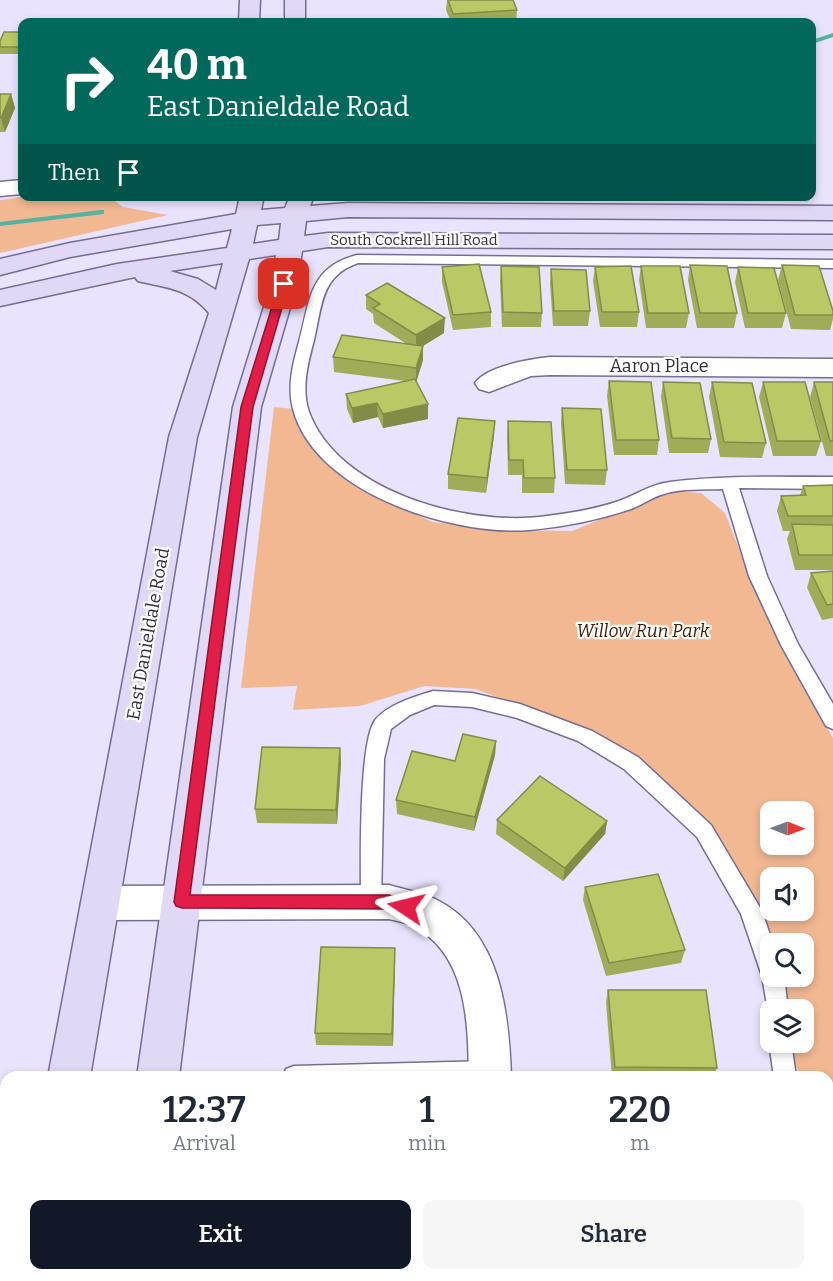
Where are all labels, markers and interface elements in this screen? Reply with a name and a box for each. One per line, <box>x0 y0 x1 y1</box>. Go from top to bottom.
text: 40 m <box>147 40 247 90</box>
icon: right <box>48 42 126 120</box>
text: East Danieldale Road <box>147 91 409 123</box>
icon: arrive <box>112 156 145 189</box>
text: Then <box>48 159 100 186</box>
street label: South Cockrell Hill Road <box>330 231 498 249</box>
pin <box>258 258 309 309</box>
icon: arrive <box>267 267 300 300</box>
street label: Aaron Place <box>609 355 709 377</box>
street label: East Danieldale Road <box>122 546 174 722</box>
park label: Willow Run Park <box>576 620 710 642</box>
north arrow <box>760 801 814 855</box>
map controls <box>760 801 814 1053</box>
button: sound <box>760 867 814 921</box>
position arrow <box>374 875 438 939</box>
button: search <box>760 933 814 987</box>
button: layers <box>760 999 814 1053</box>
text: 12:37 <box>163 1088 246 1132</box>
text: 1 <box>419 1088 435 1132</box>
text: 220 <box>608 1088 671 1132</box>
text: Arrival <box>172 1131 236 1155</box>
text: min <box>408 1131 446 1155</box>
text: m <box>630 1131 649 1155</box>
button: Exit <box>30 1200 411 1269</box>
button: Share <box>423 1200 804 1269</box>

